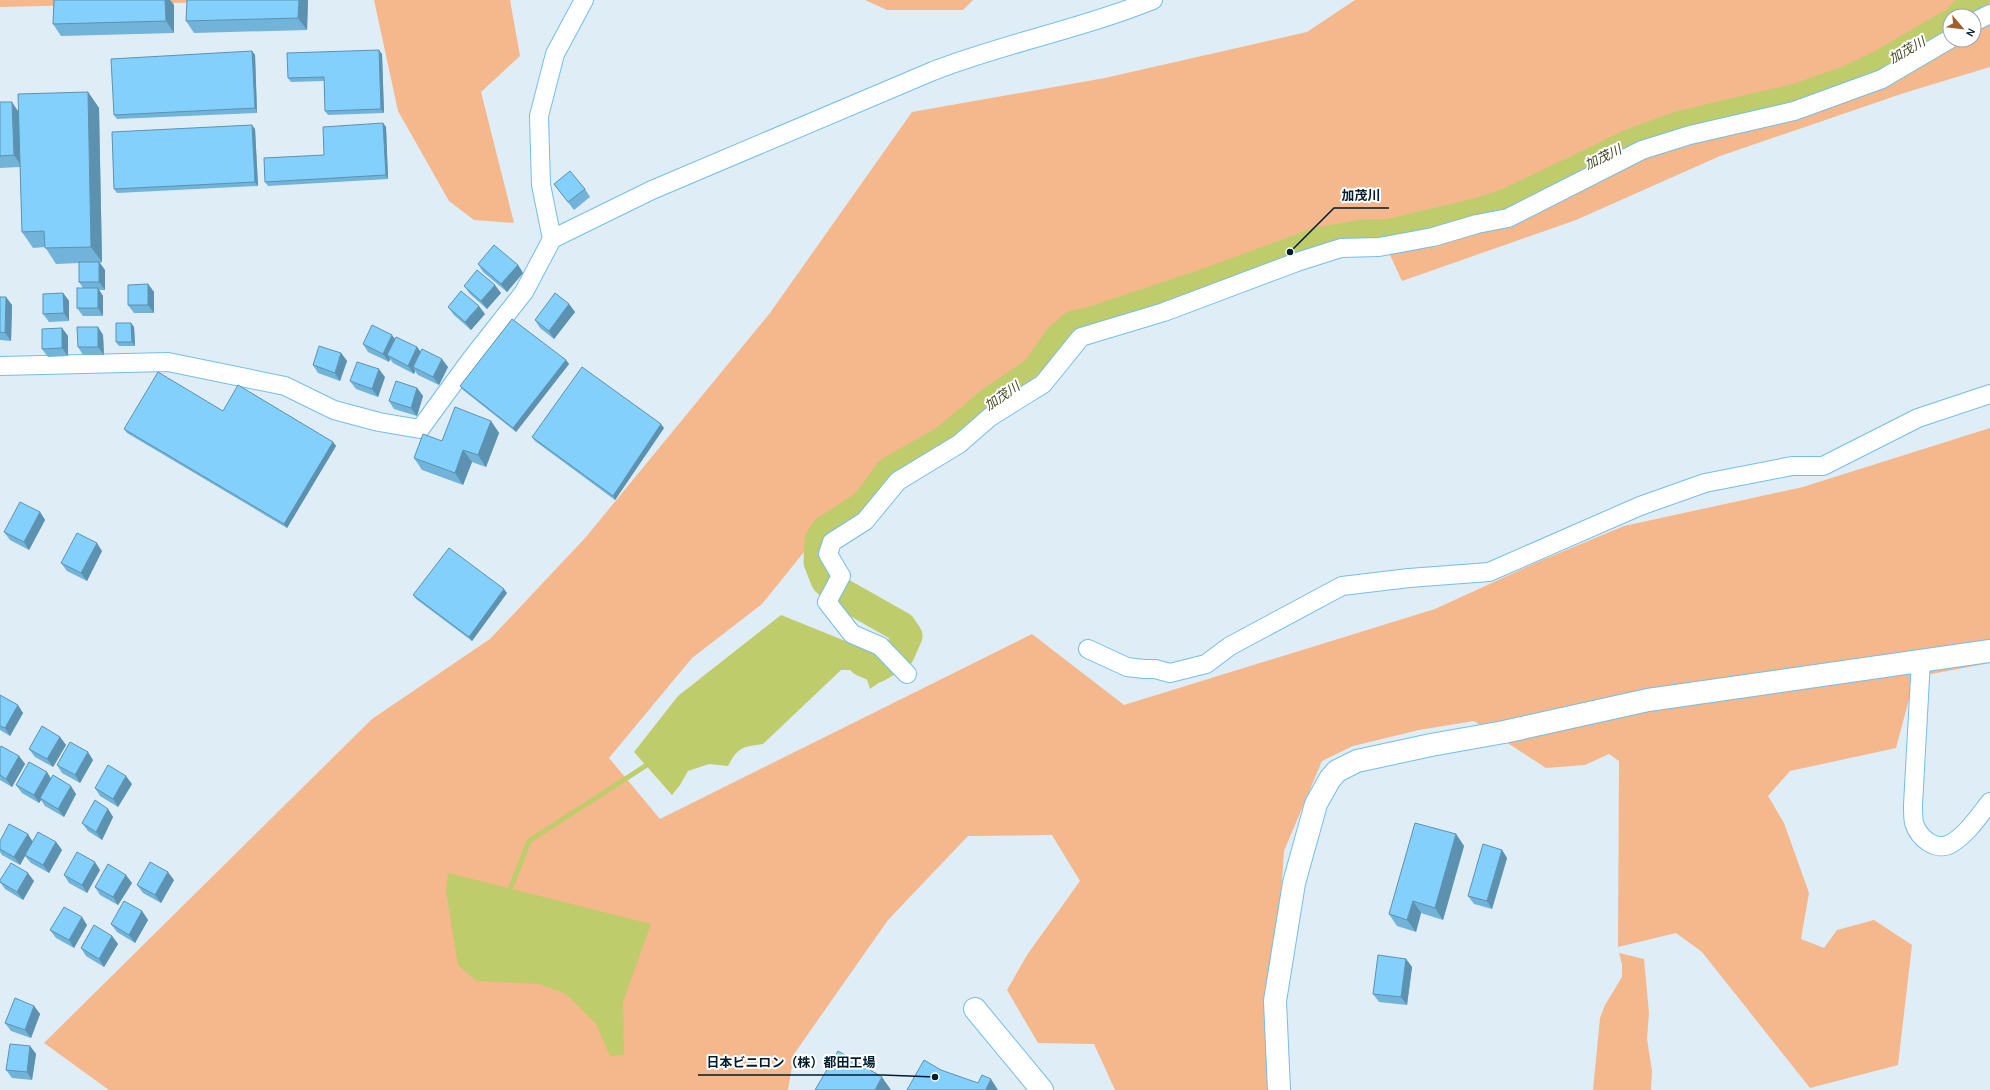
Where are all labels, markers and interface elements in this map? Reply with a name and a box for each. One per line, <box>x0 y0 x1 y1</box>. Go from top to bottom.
north arrow <box>1942 8 1982 48</box>
text: N <box>1963 26 1978 39</box>
water label: 加茂川 <box>1886 33 1929 66</box>
water label: 加茂川 <box>1582 141 1626 172</box>
callout: 加茂川 <box>1334 183 1389 208</box>
text: 加茂川 <box>1341 188 1381 203</box>
water label: 加茂川 <box>982 378 1024 413</box>
callout: 日本ビニロン（株）都田工場 <box>698 1050 883 1075</box>
text: 日本ビニロン（株）都田工場 <box>706 1055 876 1070</box>

